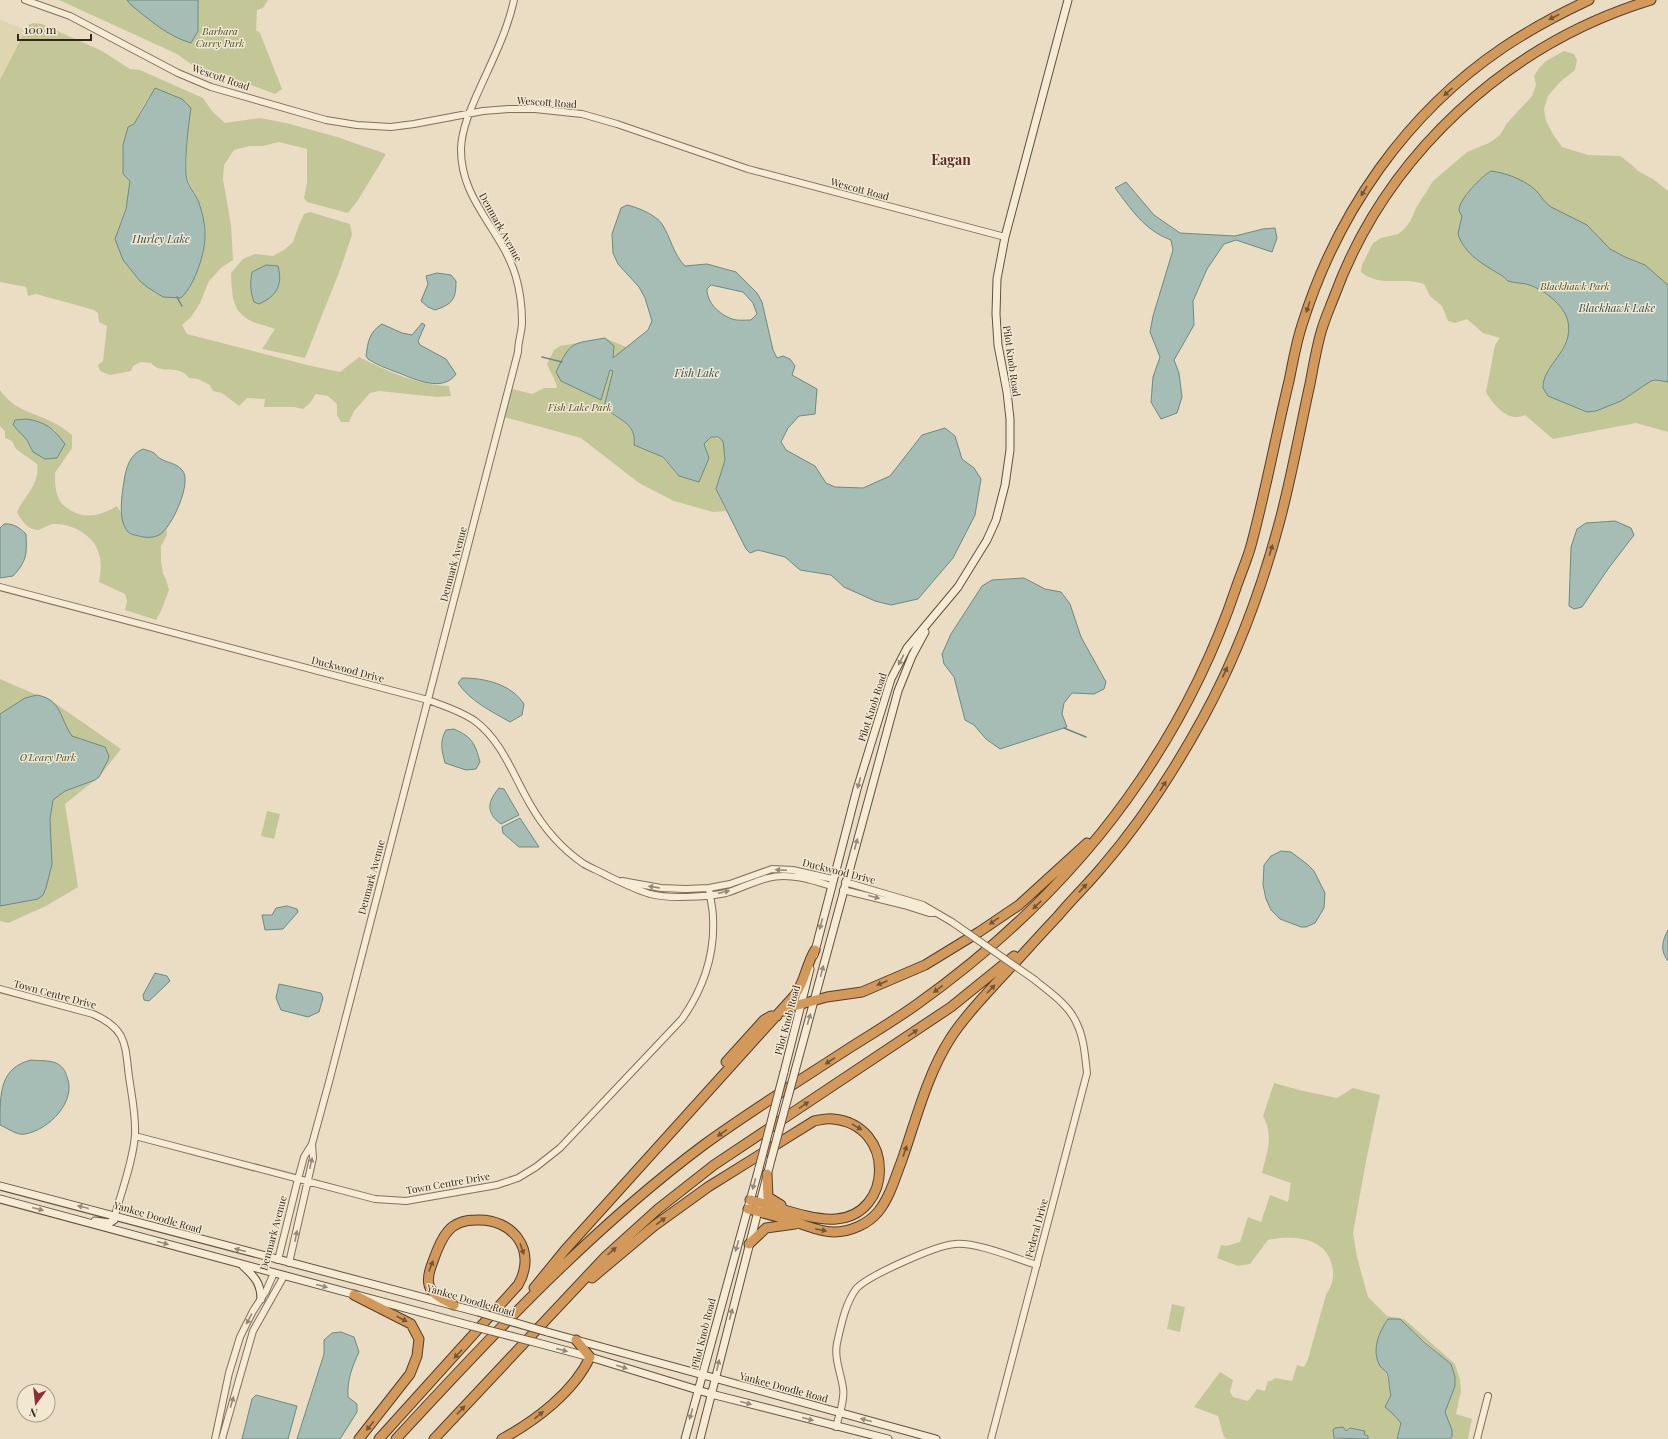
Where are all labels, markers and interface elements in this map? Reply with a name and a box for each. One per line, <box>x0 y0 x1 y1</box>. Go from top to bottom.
one-way arrow <box>1548 14 1560 20</box>
scale bar <box>18 16 91 42</box>
text: 100 m <box>24 21 57 37</box>
park label: Barbara Curry Park <box>196 24 244 50</box>
street label: Wescott Road <box>189 60 252 93</box>
one-way arrow <box>1443 87 1453 96</box>
street label: Wescott Road <box>516 93 578 111</box>
district label: Eagan <box>931 150 971 169</box>
street label: Wescott Road <box>828 174 891 204</box>
one-way arrow <box>1360 185 1368 196</box>
street label: Denmark Avenue <box>476 190 526 264</box>
water label: Hurley Lake <box>131 231 190 246</box>
park label: Blackhawk Park <box>1539 279 1610 293</box>
water label: Blackhawk Lake <box>1578 300 1655 315</box>
one-way arrow <box>1305 302 1311 314</box>
street label: Pilot Knob Road <box>1000 324 1024 398</box>
water label: Fish Lake <box>673 365 720 380</box>
park label: Fish Lake Park <box>547 400 612 414</box>
street label: Denmark Avenue <box>436 525 470 603</box>
one-way arrow <box>1268 544 1274 556</box>
street label: Duckwood Drive <box>310 653 386 685</box>
one-way arrow <box>897 654 904 666</box>
one-way arrow <box>1222 666 1228 677</box>
street label: Pilot Knob Road <box>854 671 890 743</box>
park label: O'Leary Park <box>20 750 76 764</box>
one-way arrow <box>856 777 862 789</box>
one-way arrow <box>1159 780 1166 792</box>
street label: Denmark Avenue <box>354 838 388 916</box>
one-way arrow <box>853 838 859 850</box>
street label: Duckwood Drive <box>801 855 877 887</box>
one-way arrow <box>775 866 787 873</box>
one-way arrow <box>1078 883 1088 893</box>
one-way arrow <box>648 884 660 890</box>
one-way arrow <box>718 889 730 895</box>
one-way arrow <box>868 894 880 900</box>
one-way arrow <box>1032 900 1042 910</box>
one-way arrow <box>989 917 1000 925</box>
one-way arrow <box>818 918 824 930</box>
one-way arrow <box>819 965 825 978</box>
street label: Town Centre Drive <box>12 976 98 1012</box>
one-way arrow <box>877 980 888 986</box>
street label: Pilot Knob Road <box>771 983 803 1056</box>
one-way arrow <box>986 984 996 994</box>
one-way arrow <box>933 985 943 993</box>
one-way arrow <box>806 1012 812 1024</box>
one-way arrow <box>907 1029 918 1037</box>
one-way arrow <box>824 1057 835 1065</box>
one-way arrow <box>799 1101 809 1109</box>
one-way arrow <box>851 1124 863 1131</box>
one-way arrow <box>716 1129 727 1137</box>
one-way arrow <box>902 1144 908 1156</box>
one-way arrow <box>309 1157 315 1169</box>
street label: Town Centre Drive <box>405 1169 491 1197</box>
one-way arrow <box>751 1178 757 1190</box>
street label: Denmark Avenue <box>256 1194 290 1272</box>
street label: Yankee Doodle Road <box>111 1197 204 1236</box>
street label: Federal Drive <box>1021 1197 1051 1259</box>
one-way arrow <box>77 1204 90 1210</box>
one-way arrow <box>32 1206 44 1212</box>
one-way arrow <box>655 1217 666 1225</box>
one-way arrow <box>815 1227 828 1233</box>
one-way arrow <box>293 1230 299 1242</box>
one-way arrow <box>157 1240 169 1246</box>
one-way arrow <box>734 1240 740 1252</box>
one-way arrow <box>520 1243 526 1255</box>
one-way arrow <box>607 1246 617 1255</box>
one-way arrow <box>234 1247 246 1253</box>
one-way arrow <box>428 1259 434 1271</box>
street label: Yankee Doodle Road <box>424 1280 517 1319</box>
one-way arrow <box>316 1283 328 1289</box>
street label: Pilot Knob Road <box>688 1296 719 1370</box>
one-way arrow <box>729 1308 735 1320</box>
one-way arrow <box>245 1313 252 1325</box>
one-way arrow <box>396 1316 407 1322</box>
one-way arrow <box>556 1347 568 1353</box>
one-way arrow <box>453 1348 462 1359</box>
one-way arrow <box>716 1359 722 1371</box>
one-way arrow <box>616 1364 628 1370</box>
street label: Yankee Doodle Road <box>737 1368 830 1406</box>
north arrow <box>16 1383 56 1423</box>
one-way arrow <box>230 1395 236 1408</box>
one-way arrow <box>740 1401 753 1407</box>
text: N <box>27 1405 39 1421</box>
one-way arrow <box>456 1406 465 1415</box>
one-way arrow <box>688 1408 694 1421</box>
one-way arrow <box>534 1411 544 1419</box>
one-way arrow <box>802 1417 815 1423</box>
one-way arrow <box>860 1417 872 1423</box>
one-way arrow <box>365 1420 374 1431</box>

